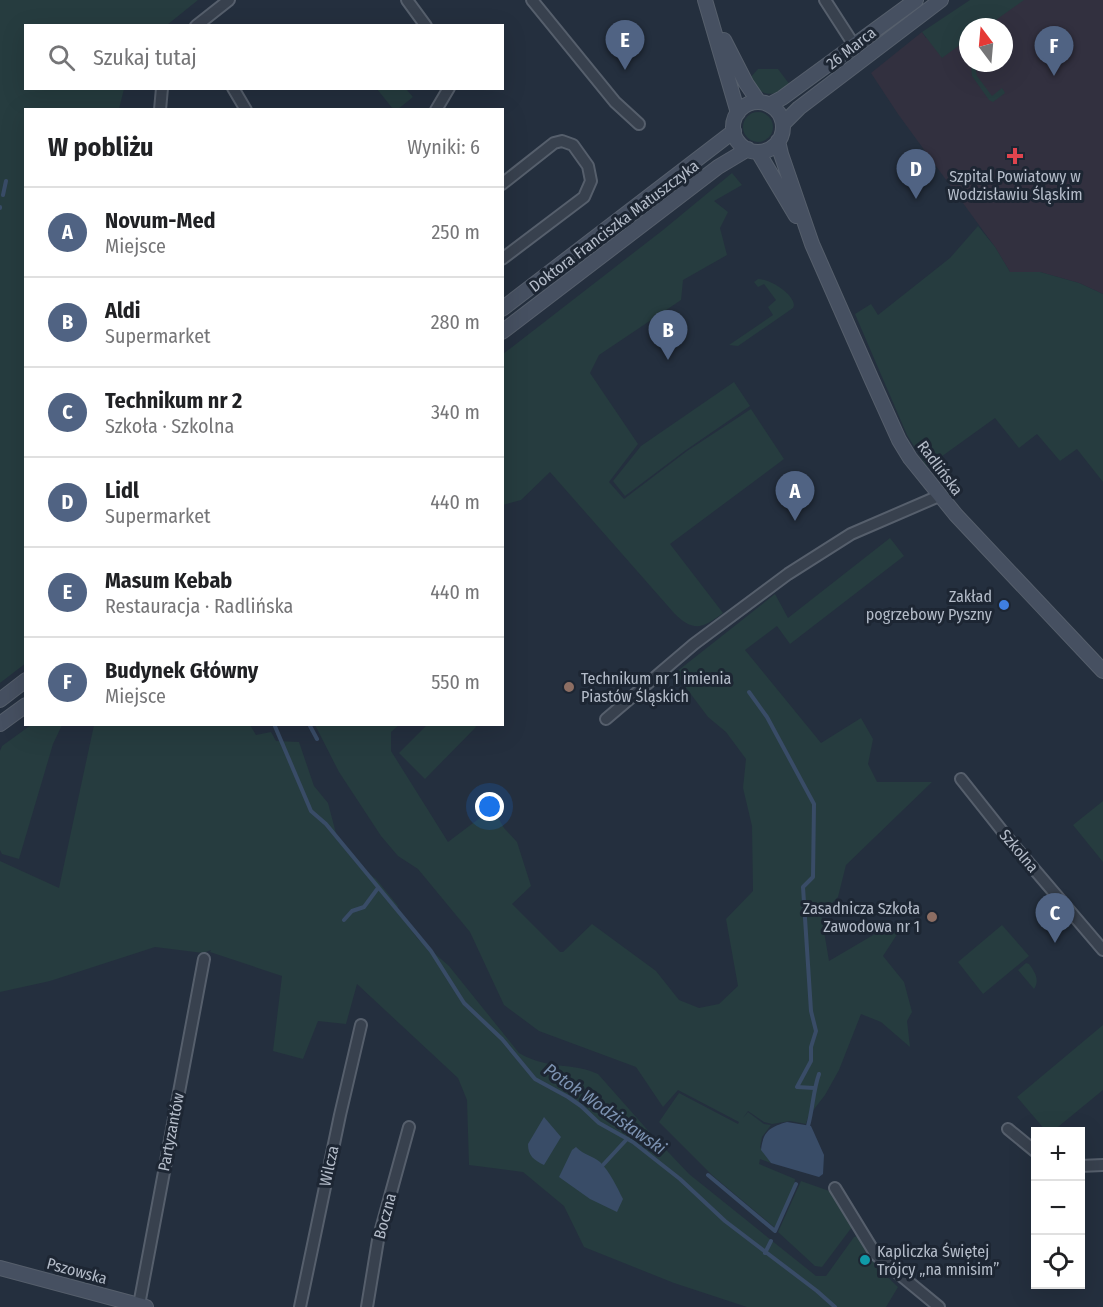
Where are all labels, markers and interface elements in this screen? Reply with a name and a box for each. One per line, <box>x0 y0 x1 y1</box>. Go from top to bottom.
north arrow <box>959 18 1013 72</box>
pin: E <box>606 20 644 70</box>
street label: 26 Marca <box>822 23 880 73</box>
search box <box>24 24 504 90</box>
pin: F <box>1034 26 1074 76</box>
icon: search <box>45 41 78 74</box>
text: Szukaj tutaj <box>93 44 197 71</box>
text: W pobliżu <box>48 132 154 163</box>
text: Wyniki: 6 <box>407 135 480 159</box>
marker: Szpital Powiatowy w Wodzisławiu Śląskim <box>1006 147 1024 165</box>
pin: D <box>896 150 936 199</box>
street label: Doktora Franciszka Matuszczyka <box>526 156 703 296</box>
place label: Szpital Powiatowy w Wodzisławiu Śląskim <box>947 167 1083 205</box>
text: Novum-Med <box>105 207 216 234</box>
text: A <box>62 220 73 244</box>
text: 250 m <box>432 220 480 244</box>
text: Miejsce <box>105 234 166 258</box>
text: Aldi <box>105 297 141 324</box>
text: B <box>62 310 73 334</box>
text: 280 m <box>431 310 480 334</box>
pin: B <box>648 310 688 360</box>
text: Supermarket <box>105 324 211 348</box>
text: Technikum nr 2 <box>105 387 242 414</box>
text: C <box>62 400 73 424</box>
text: 340 m <box>431 400 480 424</box>
text: Szkoła · Szkolna <box>105 414 234 438</box>
street label: Radlińska <box>913 437 967 499</box>
pin: A <box>776 472 814 521</box>
text: Lidl <box>105 477 139 504</box>
text: D <box>62 490 73 514</box>
text: 440 m <box>430 490 480 514</box>
text: Supermarket <box>105 504 211 528</box>
text: Masum Kebab <box>105 567 232 594</box>
text: E <box>63 580 72 604</box>
text: 440 m <box>430 580 480 604</box>
place label: Zakład pogrzebowy Pyszny <box>866 587 993 624</box>
text: Restauracja · Radlińska <box>105 594 293 618</box>
marker: Zakład pogrzebowy Pyszny <box>997 598 1011 612</box>
text: Budynek Główny <box>105 657 258 684</box>
place label: Technikum nr 1 imienia Piastów Śląskich <box>581 669 731 707</box>
text: F <box>63 670 72 694</box>
text: 550 m <box>431 670 480 694</box>
marker: Technikum nr 1 imienia Piastów Śląskich <box>562 680 576 694</box>
text: Miejsce <box>105 684 166 708</box>
your location <box>475 792 504 821</box>
street label: Szkolna <box>996 826 1043 876</box>
pin: C <box>1036 894 1074 943</box>
place label: Zasadnicza Szkoła Zawodowa nr 1 <box>803 899 920 936</box>
marker: Zasadnicza Szkoła Zawodowa nr 1 <box>925 910 939 924</box>
water label: Potok Wodzisławski <box>540 1059 671 1160</box>
street label: Partyzantów <box>154 1091 188 1173</box>
map controls <box>1031 1127 1085 1289</box>
button: + <box>1031 1127 1085 1181</box>
street label: Wilcza <box>315 1144 343 1188</box>
button: − <box>1031 1181 1085 1235</box>
street label: Boczna <box>370 1191 400 1241</box>
button: locate <box>1031 1235 1085 1289</box>
place label: Kapliczka Świętej Trójcy „na mnisim” <box>877 1242 999 1279</box>
marker: Kapliczka Świętej Trójcy „na mnisim” <box>858 1253 872 1267</box>
street label: Pszowska <box>45 1254 109 1288</box>

